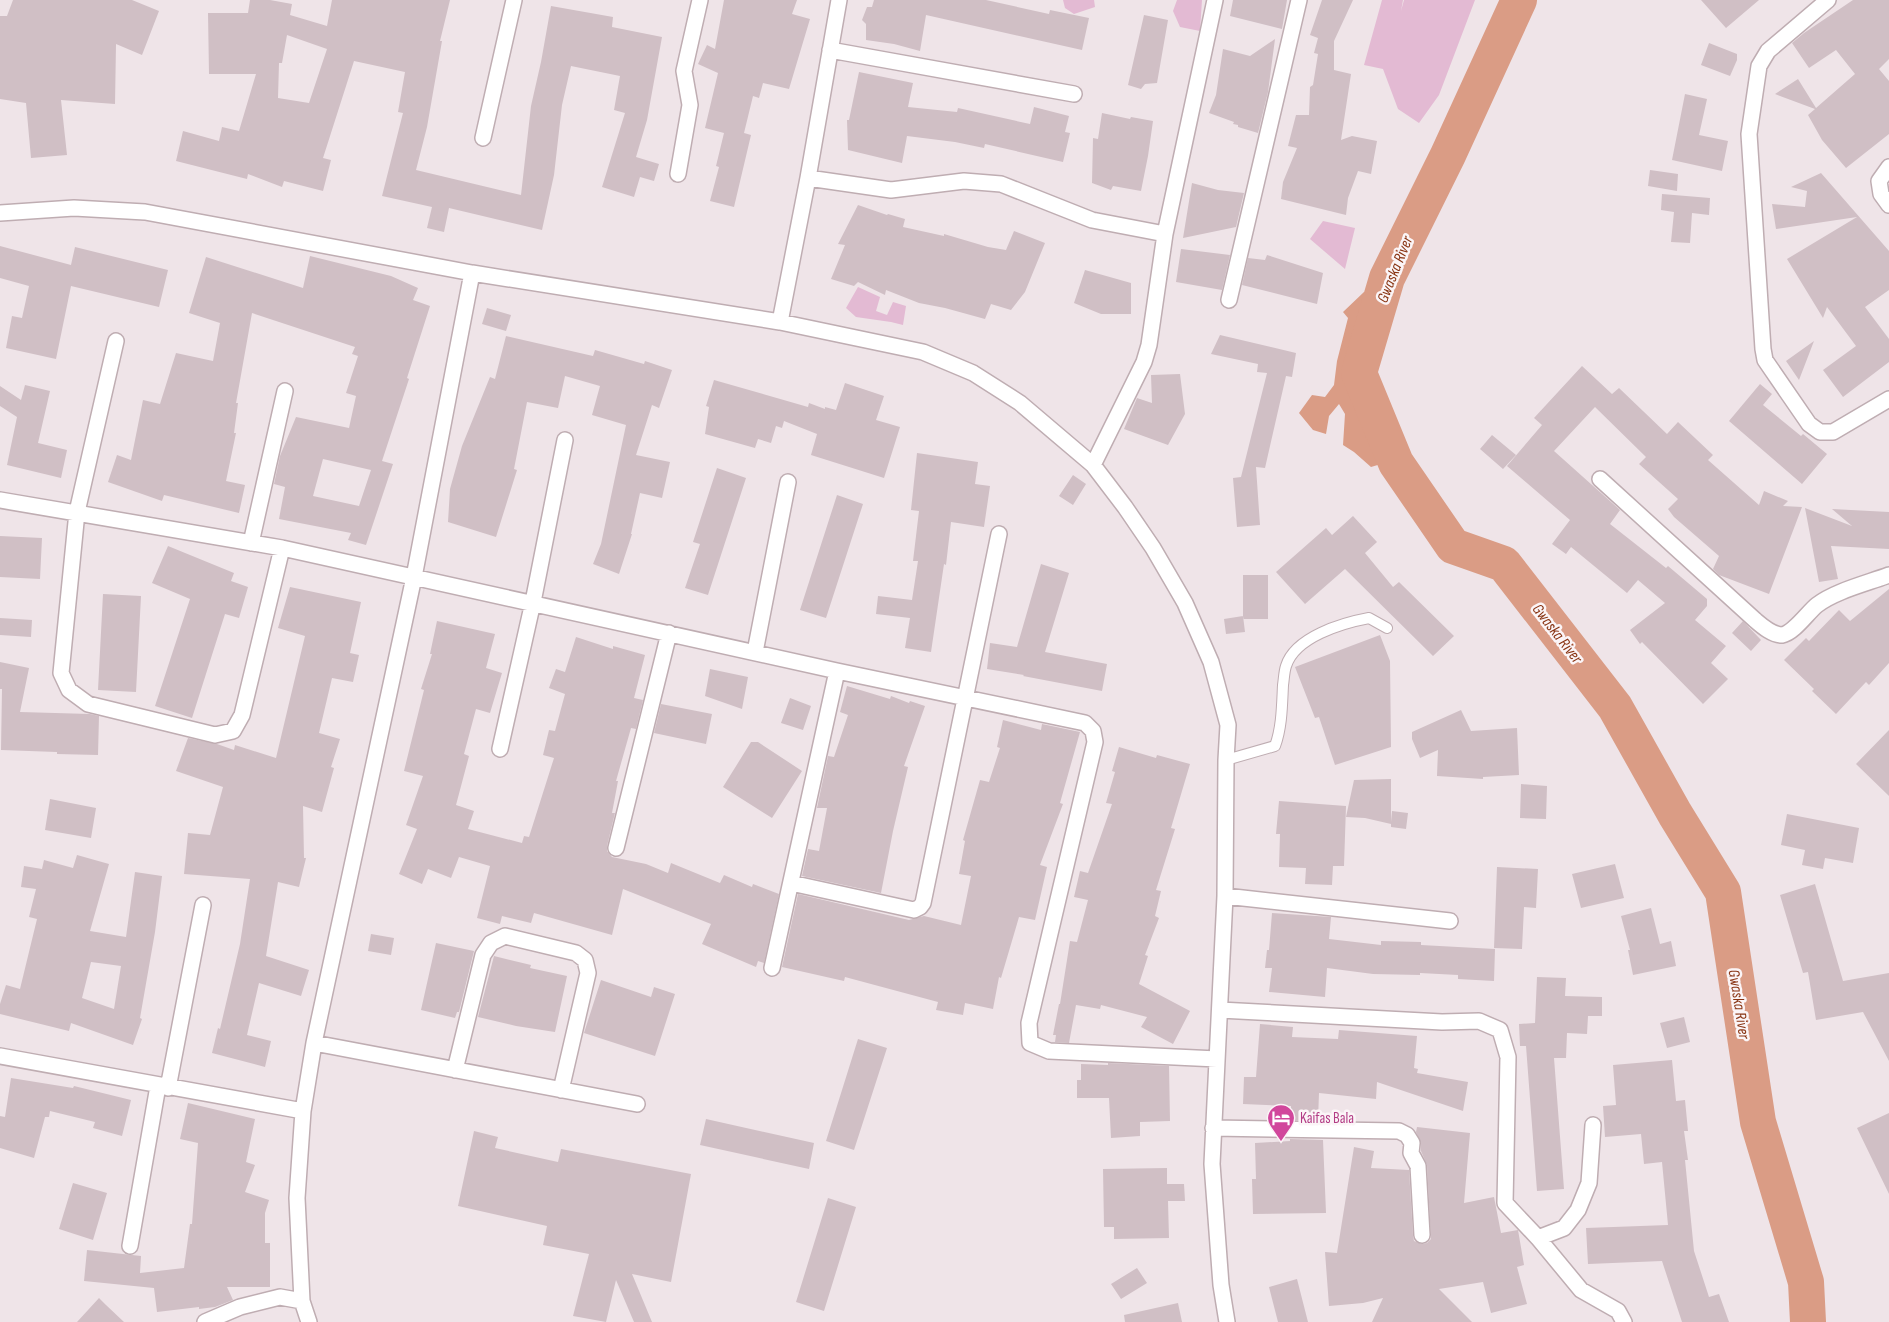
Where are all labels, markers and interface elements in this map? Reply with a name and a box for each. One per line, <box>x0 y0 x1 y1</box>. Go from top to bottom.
water label: Gwaska River <box>1373 233 1417 306</box>
water label: Gwaska River <box>1528 600 1586 668</box>
water label: Gwaska River <box>1724 968 1753 1041</box>
hotel icon: Kaifas Bala <box>1266 1103 1296 1142</box>
place label: Kaifas Bala <box>1300 1109 1354 1128</box>

